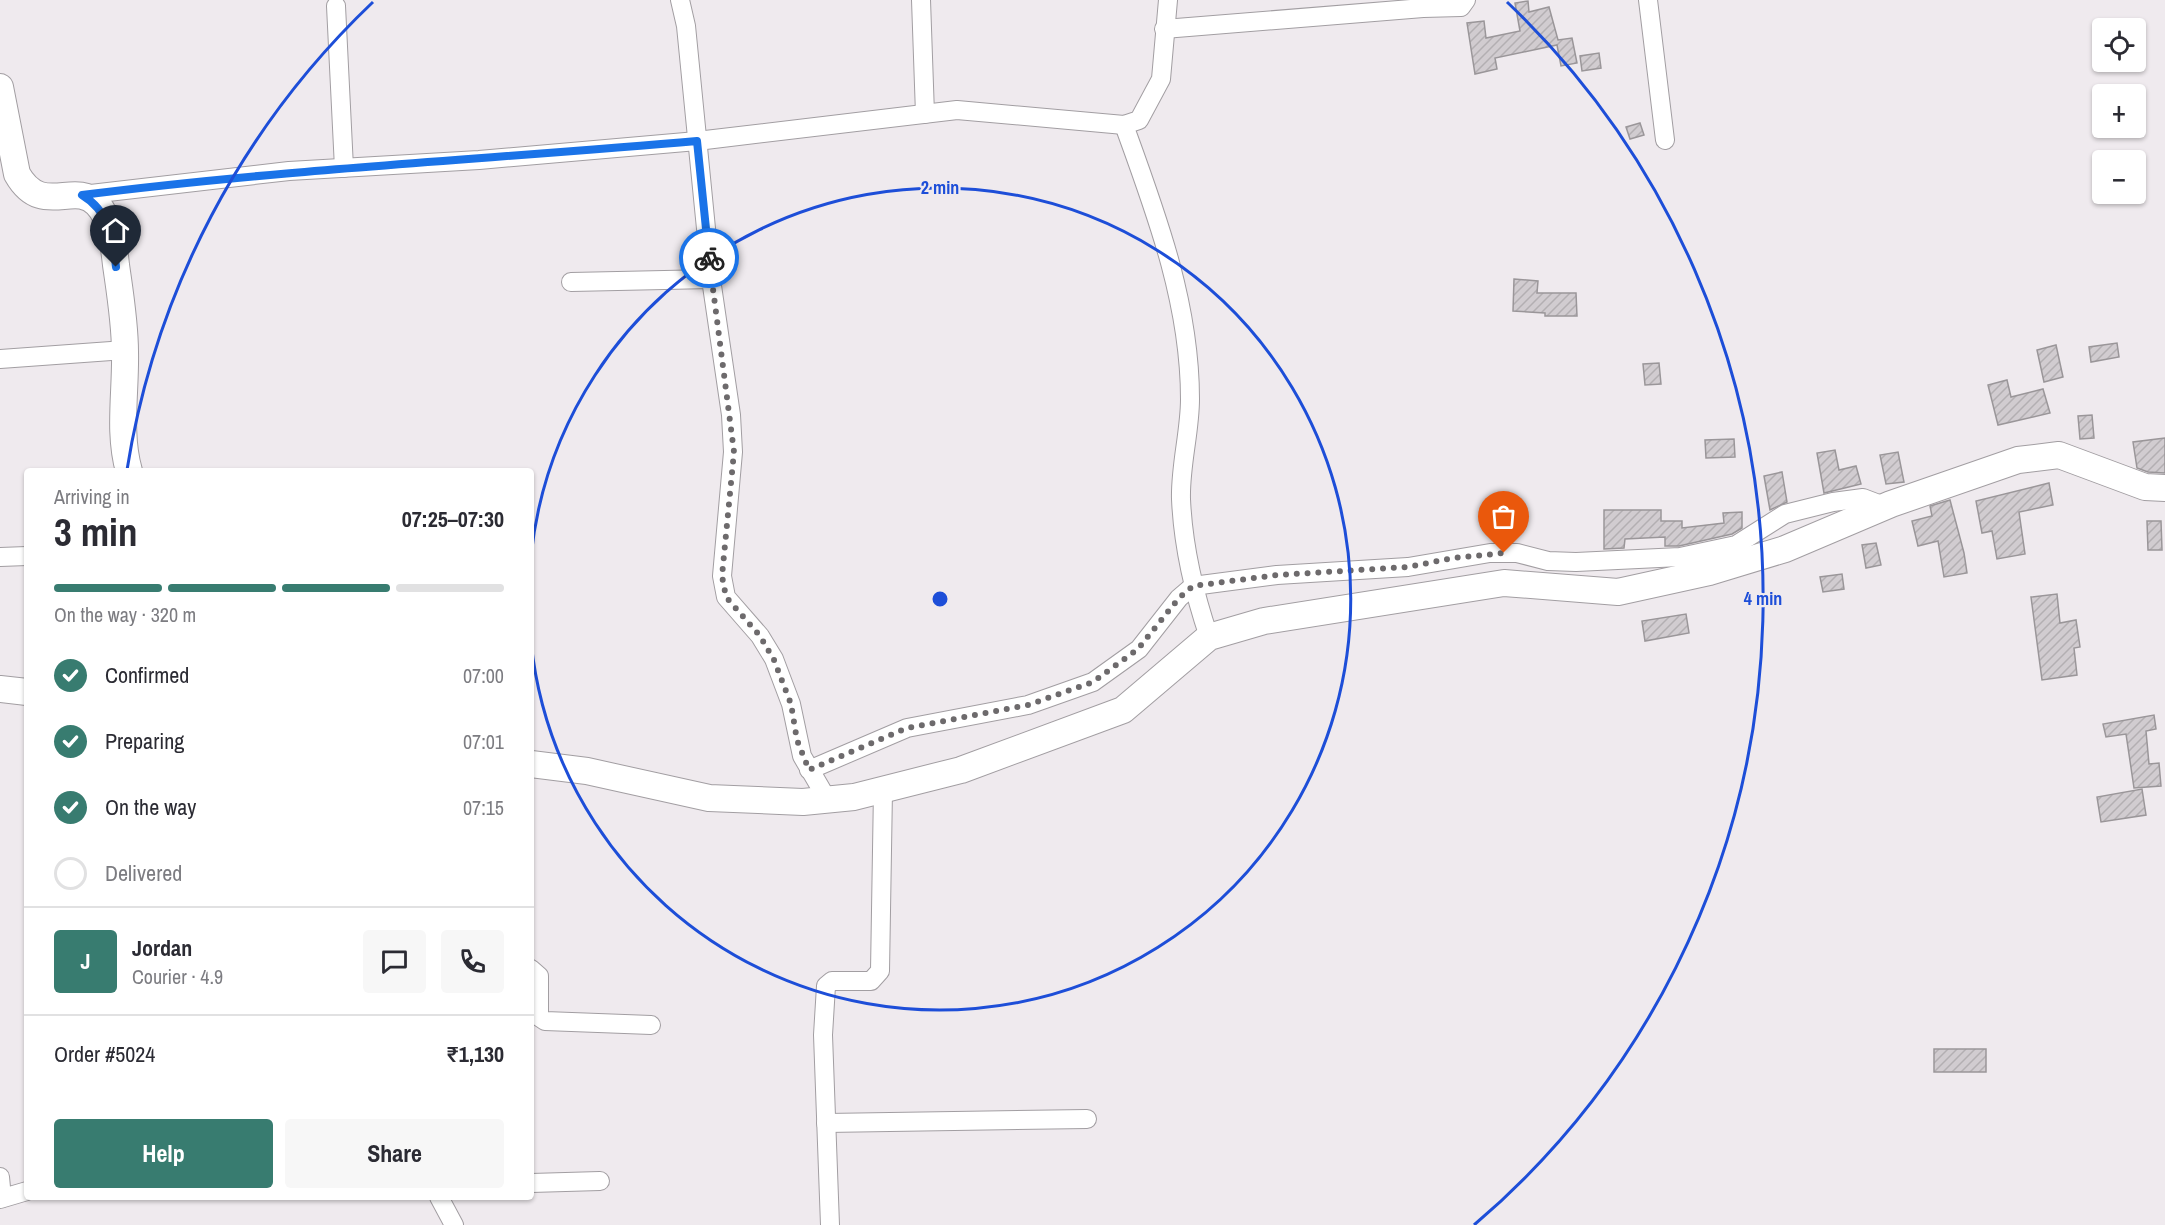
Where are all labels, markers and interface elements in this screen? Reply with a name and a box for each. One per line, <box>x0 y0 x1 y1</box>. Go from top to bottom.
map controls <box>2092 18 2146 204</box>
button: locate <box>2092 18 2146 72</box>
button: + <box>2092 84 2146 138</box>
button: − <box>2092 150 2146 204</box>
text: 2 min <box>921 175 959 200</box>
pin <box>90 205 141 267</box>
icon: home <box>99 214 132 247</box>
courier <box>679 228 739 288</box>
icon: bike <box>693 242 726 275</box>
text: Arriving in <box>54 483 130 510</box>
pin <box>1478 491 1529 553</box>
icon: bag <box>1487 500 1520 533</box>
text: 07:25–07:30 <box>402 504 504 534</box>
text: 3 min <box>54 506 138 558</box>
text: 4 min <box>1744 586 1782 611</box>
centre of rings <box>930 589 950 609</box>
text: On the way · 320 m <box>54 601 196 628</box>
icon: check <box>54 659 87 692</box>
text: Confirmed <box>105 660 189 690</box>
text: 07:00 <box>463 662 504 689</box>
icon: check <box>54 725 87 758</box>
text: Preparing <box>105 726 184 756</box>
text: 07:01 <box>463 728 504 755</box>
icon: check <box>54 791 87 824</box>
text: On the way <box>105 792 196 822</box>
text: 07:15 <box>463 794 504 821</box>
text: Delivered <box>105 858 182 888</box>
button: chat <box>363 930 426 993</box>
button: phone <box>441 930 504 993</box>
text: Jordan <box>132 933 192 963</box>
text: J <box>80 946 91 976</box>
text: Courier · 4.9 <box>132 963 223 990</box>
text: Order #5024 <box>54 1039 155 1069</box>
text: ₹1,130 <box>446 1039 504 1069</box>
button: Help <box>54 1119 273 1188</box>
button: Share <box>285 1119 504 1188</box>

